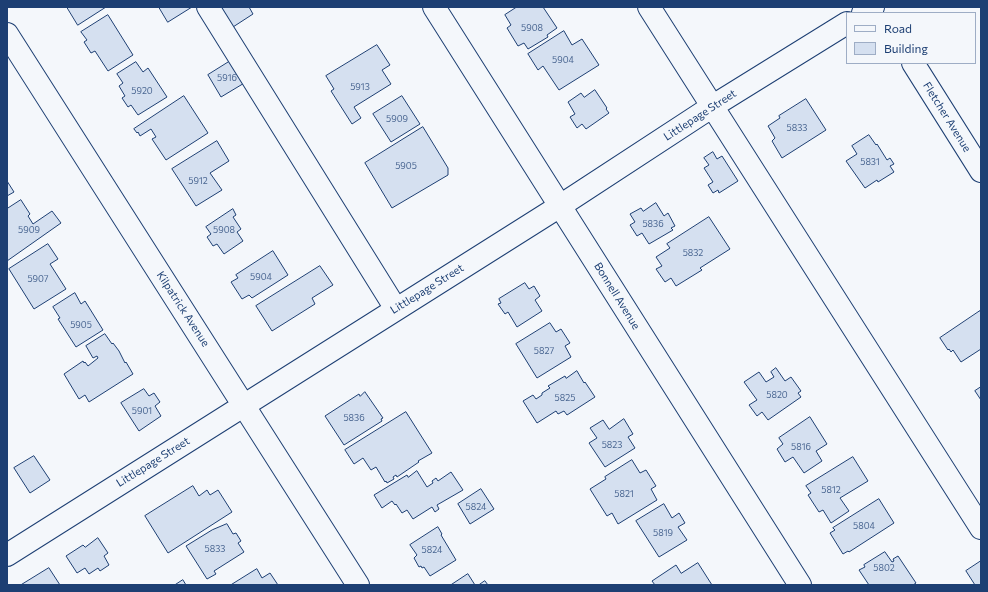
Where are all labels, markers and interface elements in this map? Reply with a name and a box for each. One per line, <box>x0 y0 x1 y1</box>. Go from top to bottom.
legend <box>846 12 976 64</box>
text: Road <box>884 21 912 35</box>
house number: 5908 <box>521 23 543 33</box>
text: Building <box>884 41 928 55</box>
house number: 5904 <box>552 55 574 65</box>
house number: 5916 <box>217 73 237 83</box>
street label: Fletcher Avenue <box>920 80 974 154</box>
house number: 5913 <box>350 82 370 92</box>
house number: 5920 <box>131 86 153 96</box>
street label: Littlepage Street <box>661 87 739 143</box>
house number: 5909 <box>386 114 408 124</box>
house number: 5833 <box>787 123 807 133</box>
house number: 5831 <box>860 157 880 167</box>
house number: 5905 <box>395 161 417 171</box>
house number: 5912 <box>188 176 208 186</box>
house number: 5836 <box>642 219 664 229</box>
house number: 5909 <box>18 225 40 235</box>
house number: 5908 <box>213 225 235 235</box>
house number: 5832 <box>683 248 703 258</box>
street label: Bonnell Avenue <box>591 260 643 332</box>
street label: Littlepage Street <box>388 261 466 317</box>
street label: Kilpatrick Avenue <box>154 269 212 349</box>
house number: 5904 <box>250 272 272 282</box>
house number: 5907 <box>27 274 49 284</box>
house number: 5905 <box>70 320 92 330</box>
house number: 5827 <box>534 346 554 356</box>
house number: 5820 <box>766 390 788 400</box>
house number: 5825 <box>555 393 575 403</box>
house number: 5901 <box>132 406 152 416</box>
house number: 5836 <box>343 413 365 423</box>
street label: Littlepage Street <box>114 434 192 490</box>
house number: 5823 <box>602 440 622 450</box>
house number: 5816 <box>791 442 811 452</box>
house number: 5812 <box>821 485 841 495</box>
house number: 5821 <box>614 489 634 499</box>
house number: 5824 <box>466 502 486 512</box>
house number: 5804 <box>853 521 875 531</box>
house number: 5819 <box>653 528 673 538</box>
house number: 5833 <box>205 544 225 554</box>
house number: 5824 <box>422 545 442 555</box>
house number: 5802 <box>873 563 895 573</box>

